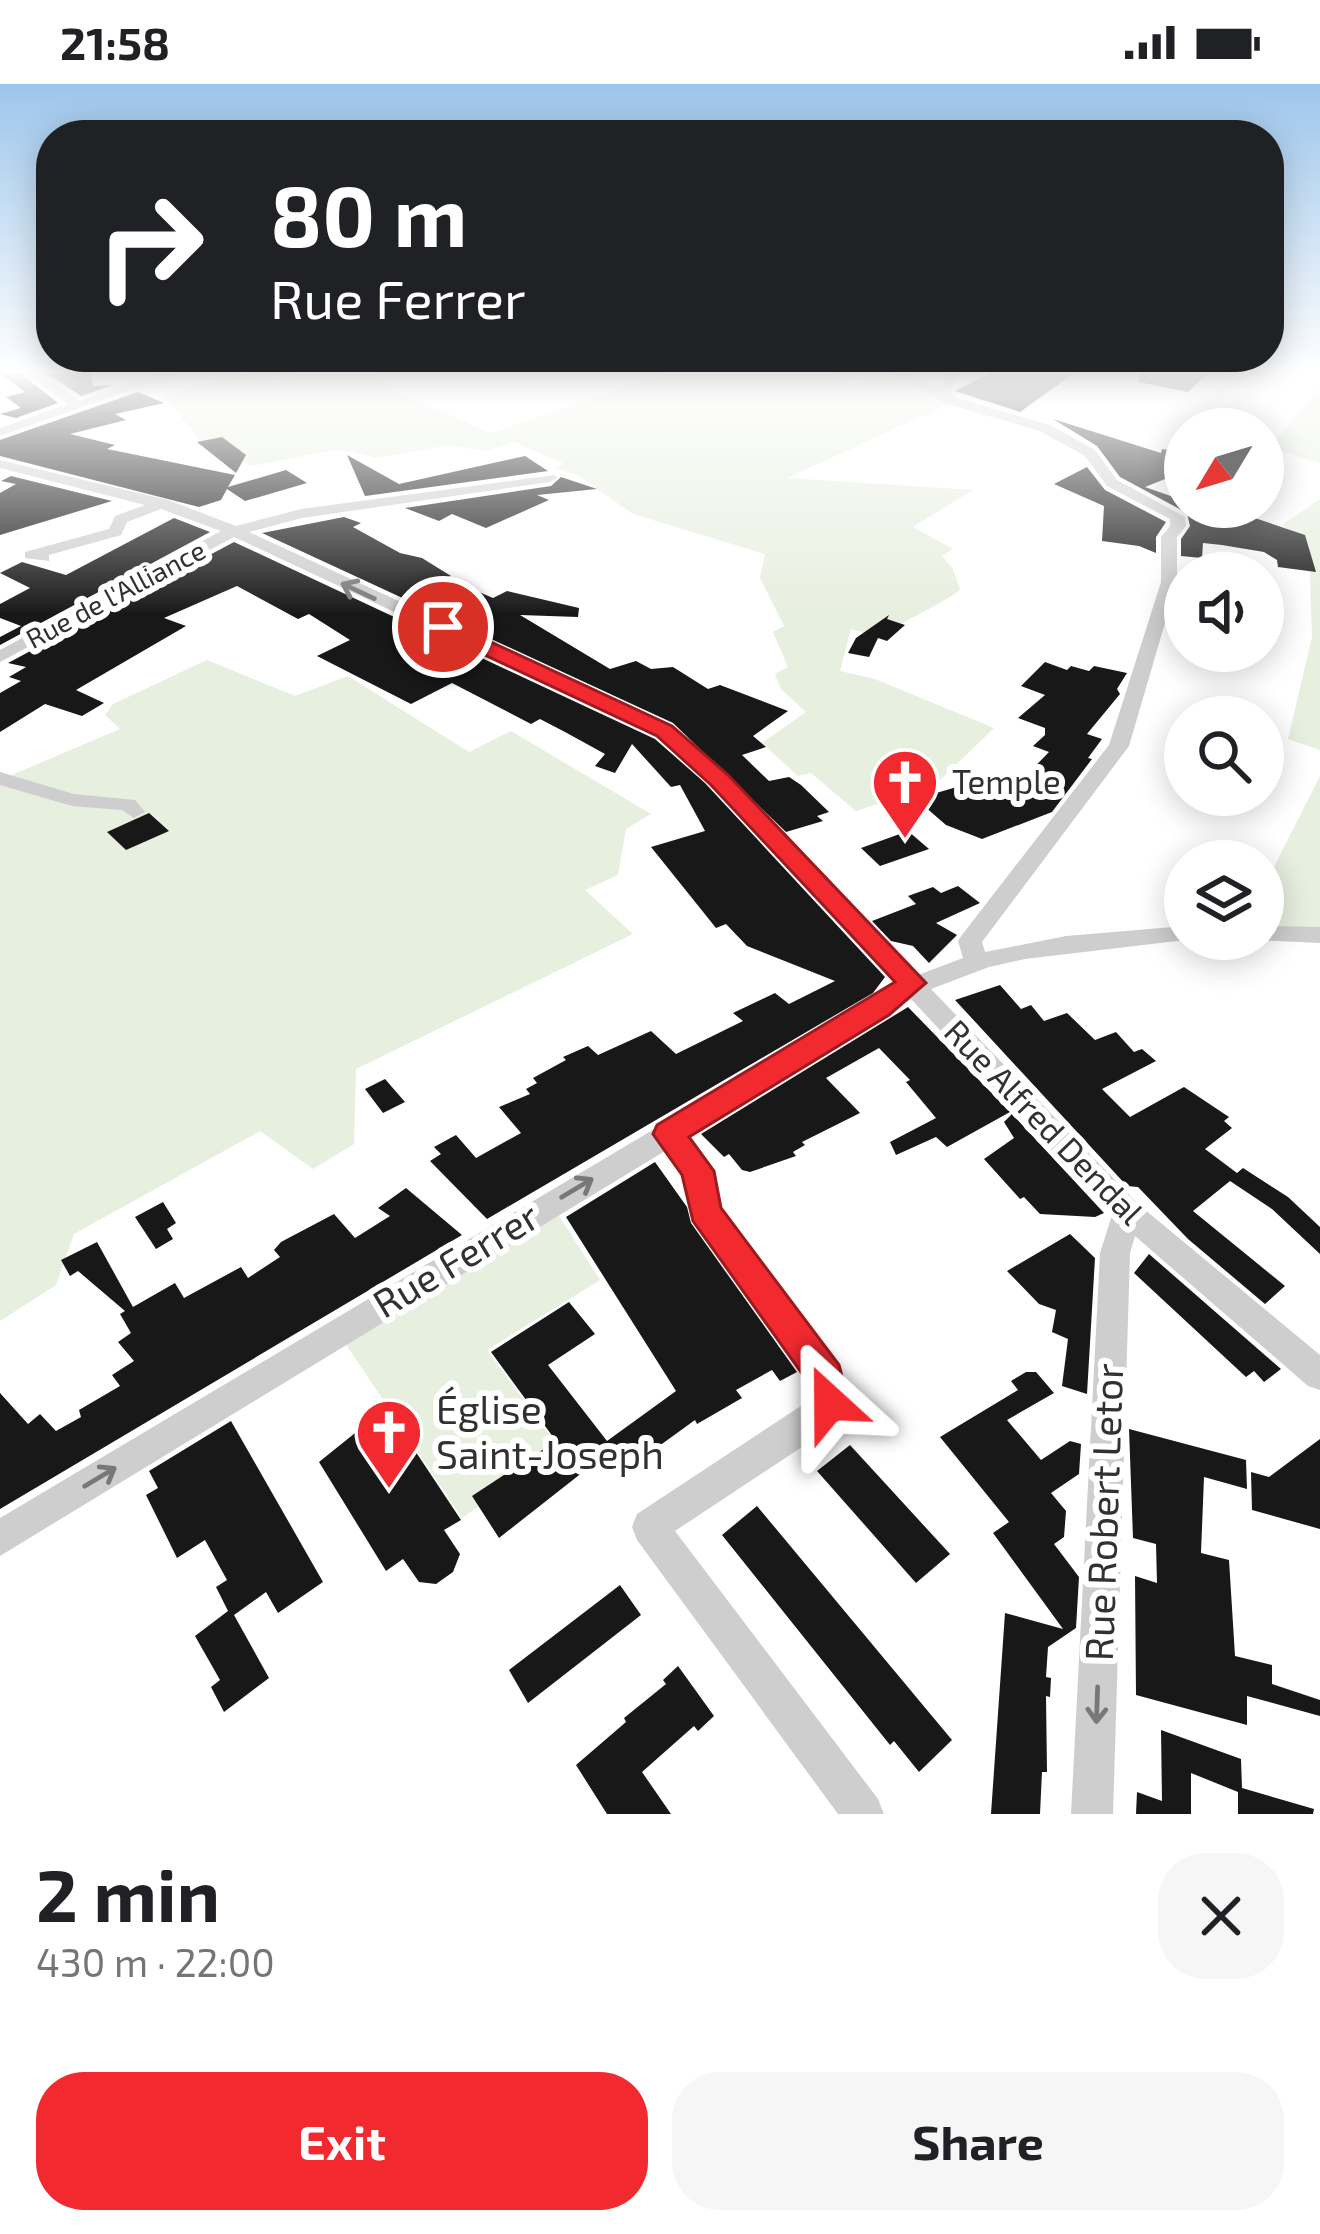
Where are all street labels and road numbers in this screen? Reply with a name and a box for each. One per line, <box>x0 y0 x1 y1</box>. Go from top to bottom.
street label: Rue de l'Alliance <box>20 533 210 654</box>
street label: Rue Alfred Dendal <box>937 1011 1153 1232</box>
street label: Rue Ferrer <box>364 1191 546 1326</box>
street label: Rue Robert Letor <box>1074 1362 1131 1662</box>

